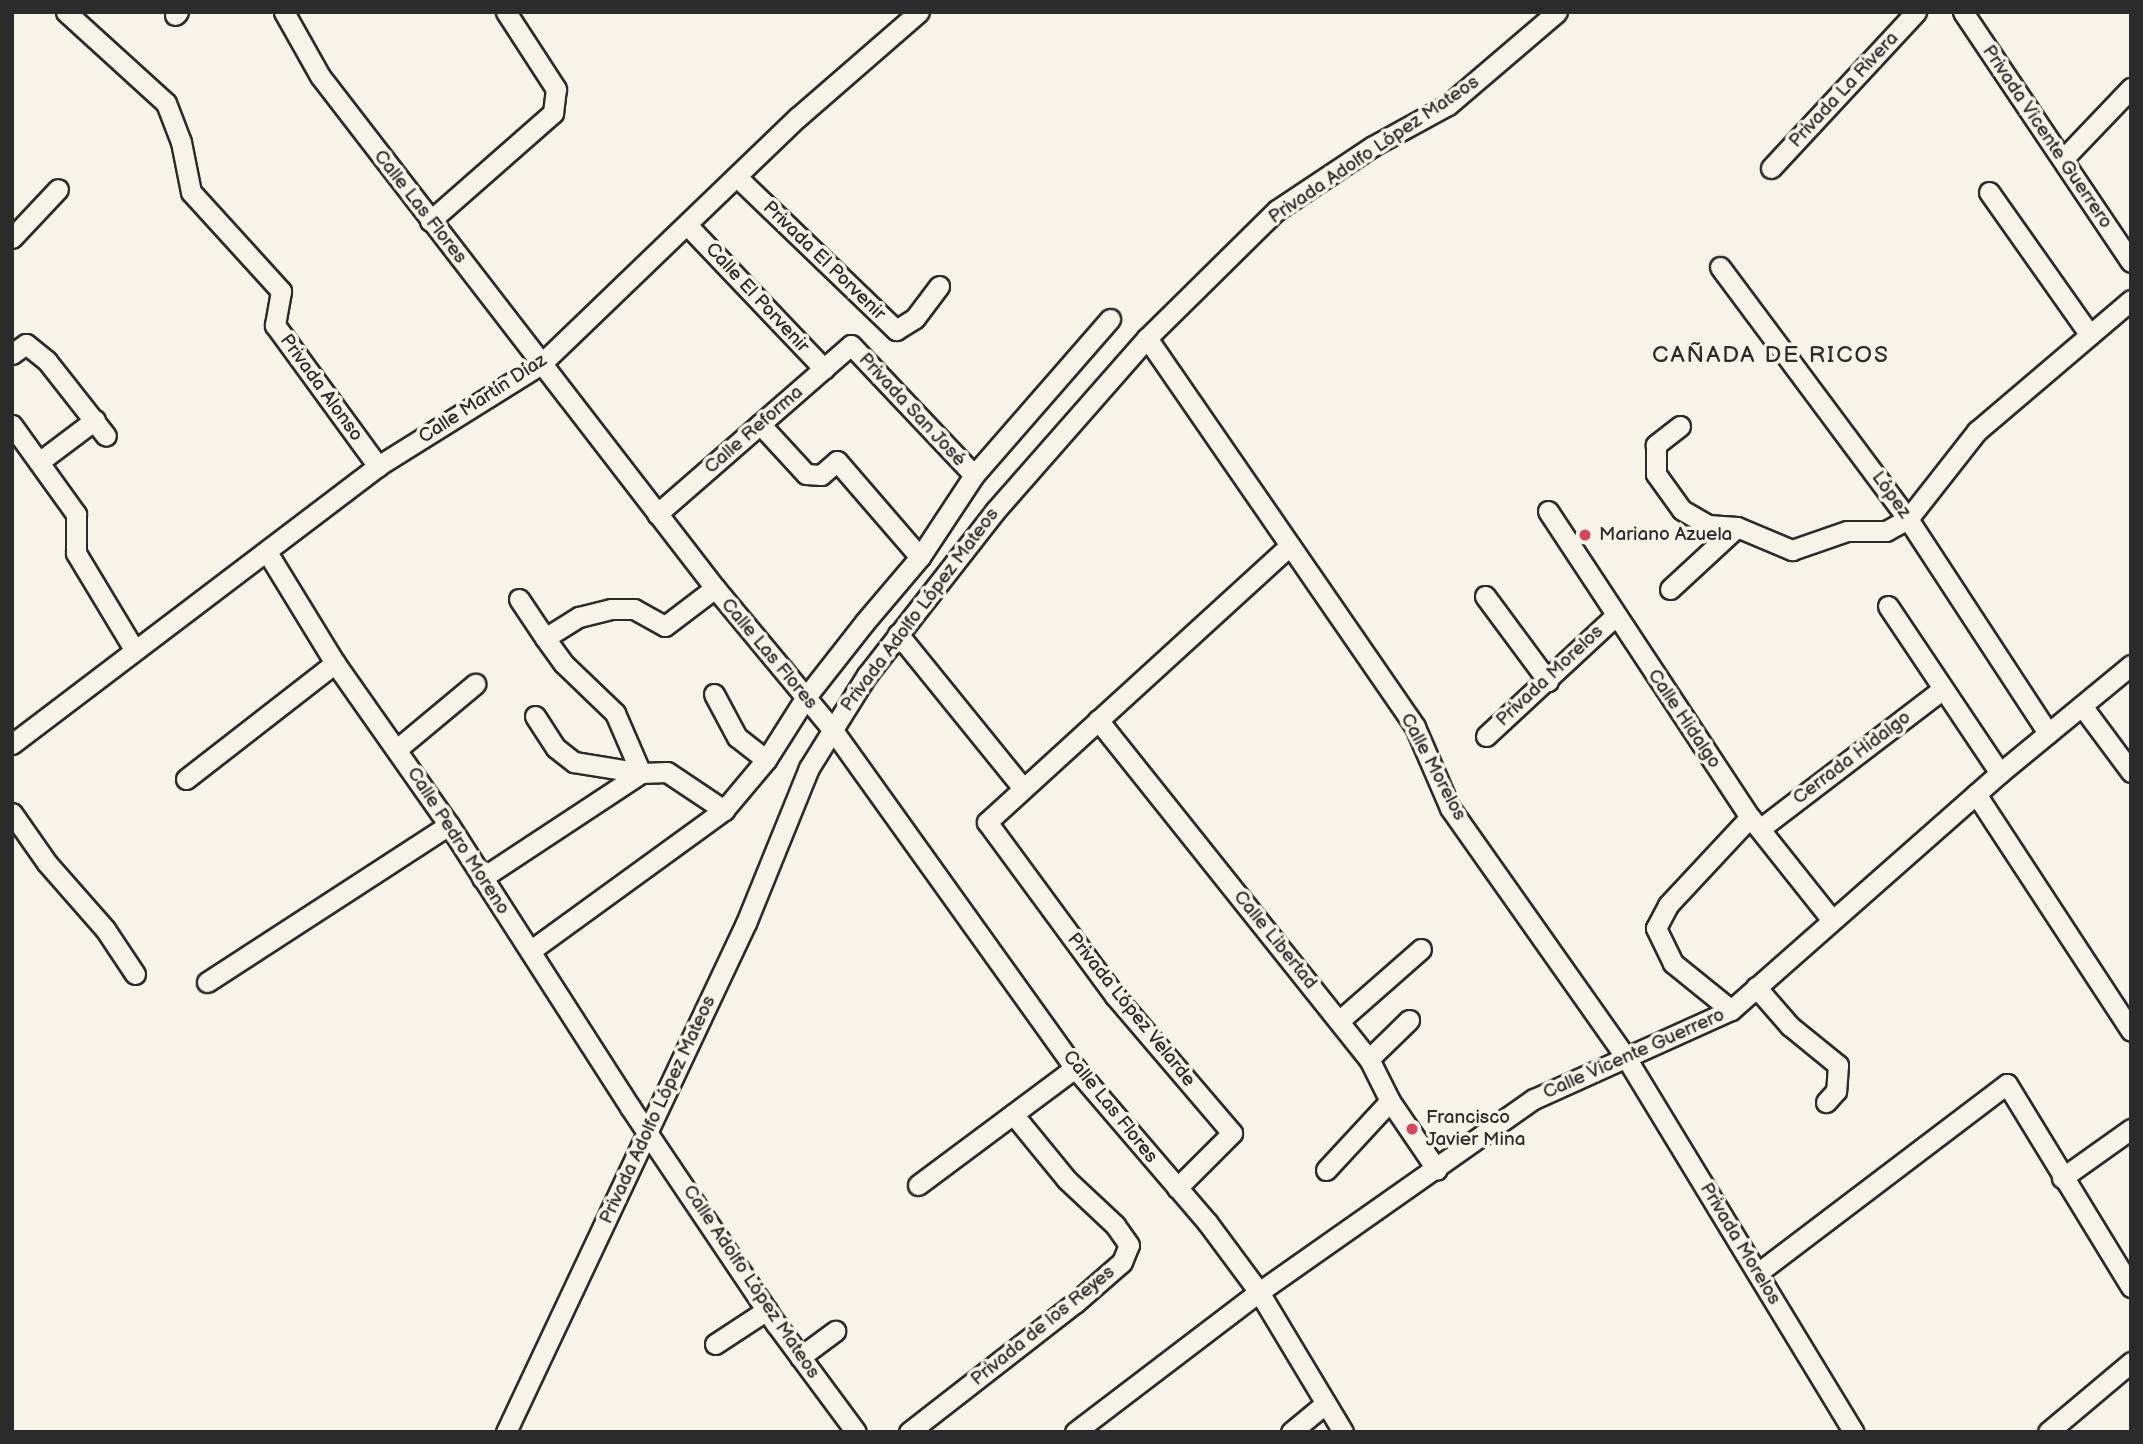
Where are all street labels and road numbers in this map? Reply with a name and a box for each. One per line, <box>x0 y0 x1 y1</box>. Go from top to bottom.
street label: Privada La Rivera <box>1785 27 1903 153</box>
street label: Privada Vicente Guerrero <box>1977 41 2117 233</box>
street label: Privada Adolfo López Mateos <box>1264 71 1484 229</box>
street label: Calle Las Flores <box>369 146 471 268</box>
street label: Privada El Porvenir <box>758 197 890 325</box>
street label: Calle El Porvenir <box>700 238 814 358</box>
street label: Privada Alonso <box>275 330 367 446</box>
street label: Privada San José <box>853 348 971 472</box>
street label: Calle Martín Díaz <box>415 349 551 449</box>
street label: Calle Reforma <box>700 381 808 479</box>
street label: López <box>1866 467 1916 523</box>
street label: Privada Adolfo López Mateos <box>836 504 1004 716</box>
street label: Calle Las Flores <box>716 594 822 714</box>
street label: Privada Morelos <box>1492 621 1608 731</box>
street label: Calle Hidalgo <box>1642 665 1726 773</box>
street label: Cerrada Hidalgo <box>1789 706 1915 810</box>
street label: Calle Morelos <box>1395 709 1471 825</box>
street label: Calle Pedro Moreno <box>402 763 514 919</box>
street label: Calle Libertad <box>1228 886 1322 994</box>
street label: Privada López Velarde <box>1062 928 1200 1092</box>
street label: Privada Adolfo López Mateos <box>595 992 721 1228</box>
street label: Calle Vicente Guerrero <box>1539 1004 1729 1104</box>
street label: Calle Las Flores <box>1058 1046 1162 1168</box>
street label: Privada Morelos <box>1695 1179 1785 1309</box>
street label: Calle Adolfo López Mateos <box>678 1181 824 1383</box>
street label: Privada de los Reyes <box>966 1261 1120 1391</box>

